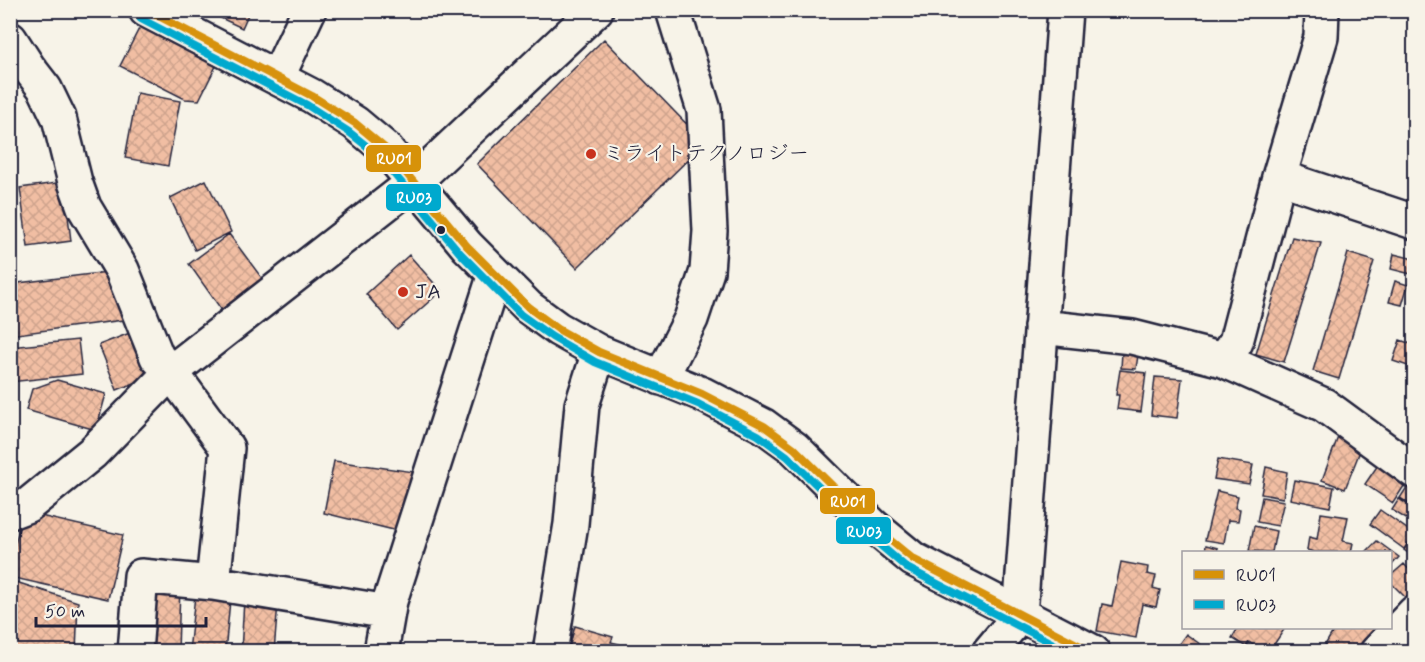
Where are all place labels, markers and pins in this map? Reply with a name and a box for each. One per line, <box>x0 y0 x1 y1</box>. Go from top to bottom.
place label: ミライトテクノロジー <box>603 140 809 168</box>
marker: ミライトテクノロジー <box>584 147 598 161</box>
unlabelled marker <box>435 224 447 236</box>
place label: JA <box>415 278 441 306</box>
marker: JA <box>396 285 410 299</box>

